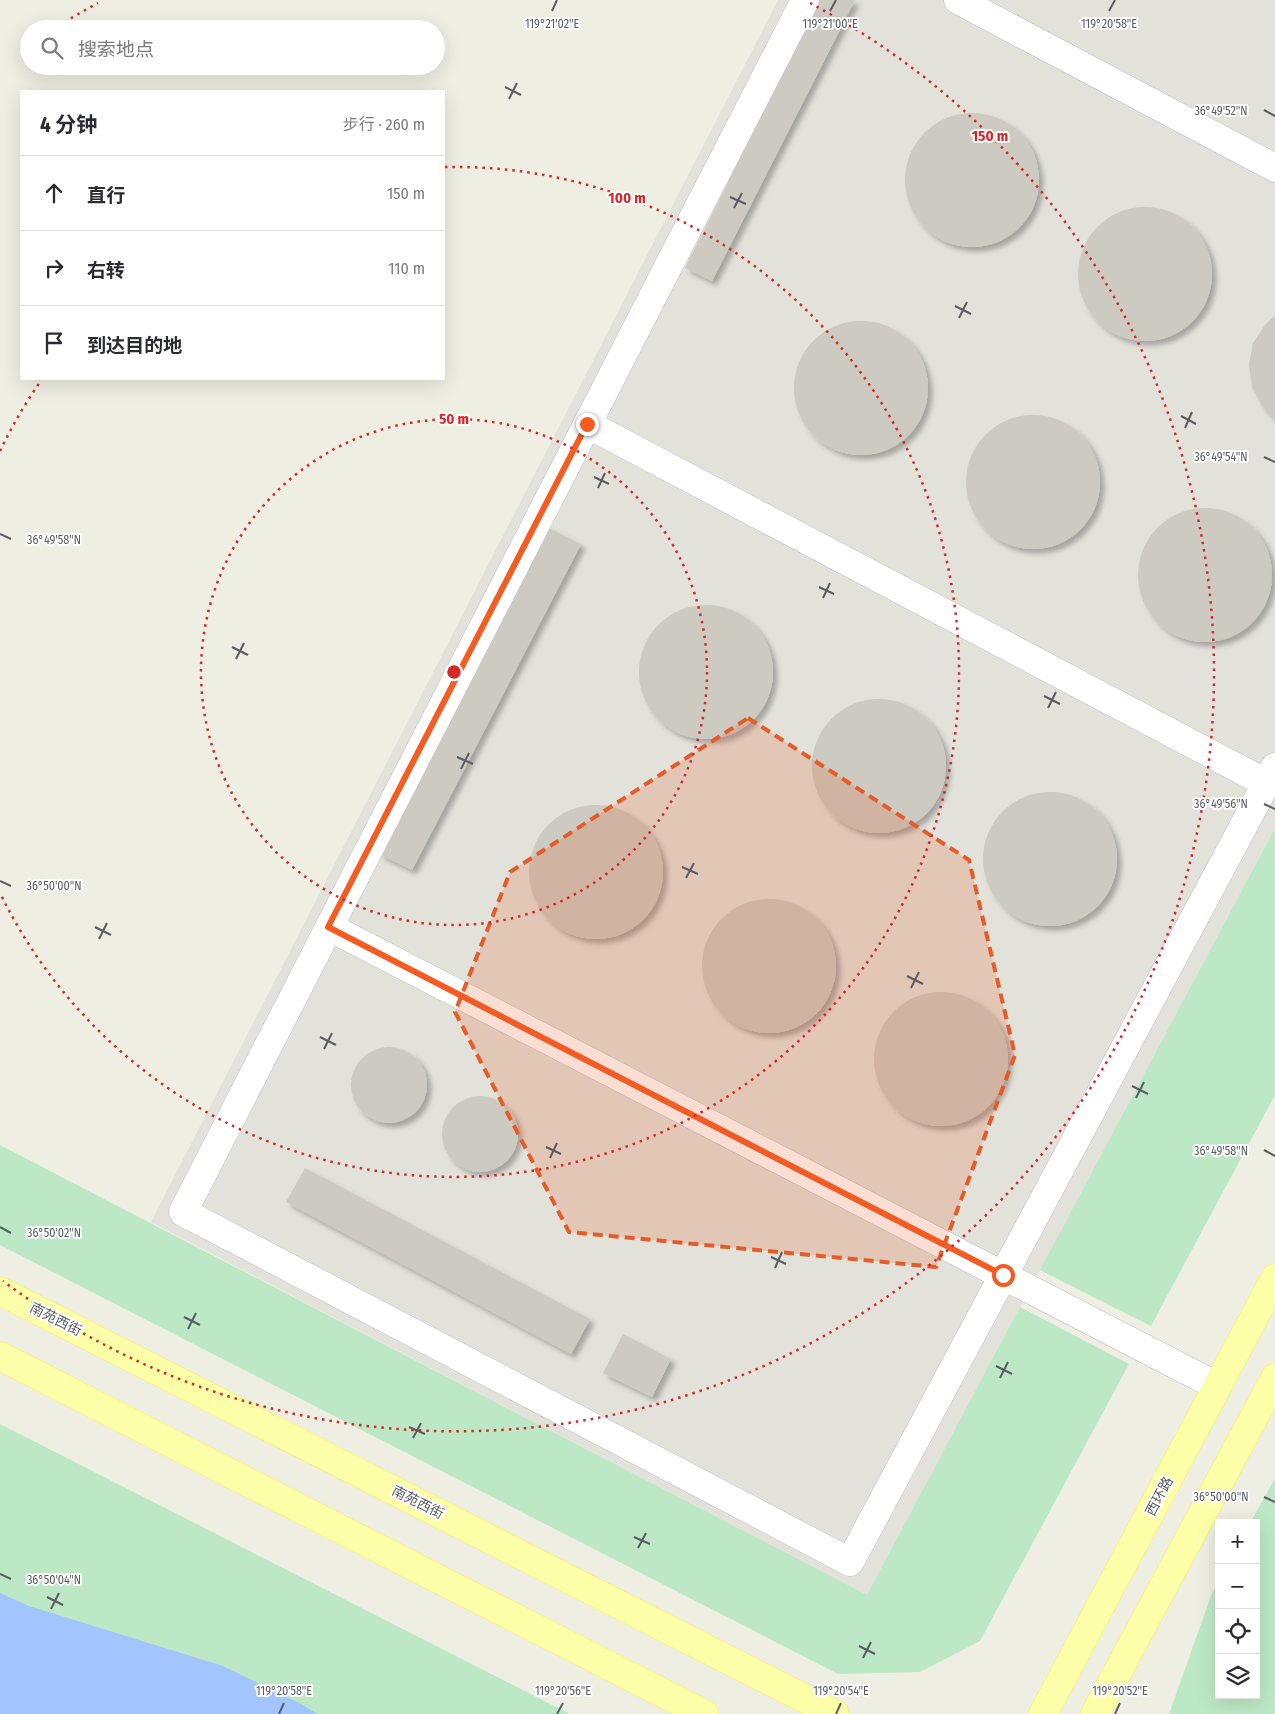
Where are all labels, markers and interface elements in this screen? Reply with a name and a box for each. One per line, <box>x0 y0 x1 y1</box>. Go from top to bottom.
text: 119°21'02"E <box>525 17 579 31</box>
text: 119°21'00"E <box>802 17 858 31</box>
text: 119°20'58"E <box>1081 17 1137 31</box>
search box <box>20 20 445 75</box>
icon: search <box>38 34 66 62</box>
text: 搜索地点 <box>78 38 154 61</box>
text: 36°49'52"N <box>1194 104 1248 118</box>
text: 4 分钟 <box>40 112 97 138</box>
text: 步行 · 260 m <box>343 115 425 134</box>
text: 150 m <box>972 127 1008 145</box>
icon: ahead <box>40 179 68 207</box>
text: 直行 <box>87 184 125 207</box>
text: 150 m <box>387 184 425 203</box>
text: 100 m <box>608 189 646 207</box>
icon: right <box>40 254 68 282</box>
text: 右转 <box>87 259 125 282</box>
text: 110 m <box>388 259 425 278</box>
icon: arrive <box>40 329 68 357</box>
text: 到达目的地 <box>87 334 182 357</box>
text: 50 m <box>439 410 469 428</box>
route end <box>576 413 599 436</box>
text: 36°49'54"N <box>1194 450 1248 464</box>
text: 36°49'58"N <box>27 533 81 547</box>
centre of rings <box>445 663 463 681</box>
text: 36°49'56"N <box>1194 797 1248 811</box>
text: 36°50'00"N <box>26 879 82 893</box>
text: 36°49'58"N <box>1194 1144 1248 1158</box>
text: 36°50'02"N <box>27 1226 81 1240</box>
route start <box>992 1264 1015 1287</box>
street label: 南苑西街 <box>27 1299 85 1340</box>
street label: 西环路 <box>1142 1474 1177 1519</box>
street label: 南苑西街 <box>389 1482 447 1523</box>
text: 36°50'00"N <box>1193 1490 1249 1504</box>
map controls <box>1215 1519 1260 1699</box>
button: + <box>1215 1519 1260 1564</box>
button: − <box>1215 1564 1260 1609</box>
text: 36°50'04"N <box>27 1573 81 1587</box>
button: locate <box>1215 1609 1260 1654</box>
button: layers <box>1215 1654 1260 1699</box>
text: 119°20'58"E <box>256 1684 312 1698</box>
text: 119°20'56"E <box>535 1684 591 1698</box>
text: 119°20'54"E <box>813 1684 869 1698</box>
text: 119°20'52"E <box>1092 1684 1148 1698</box>

